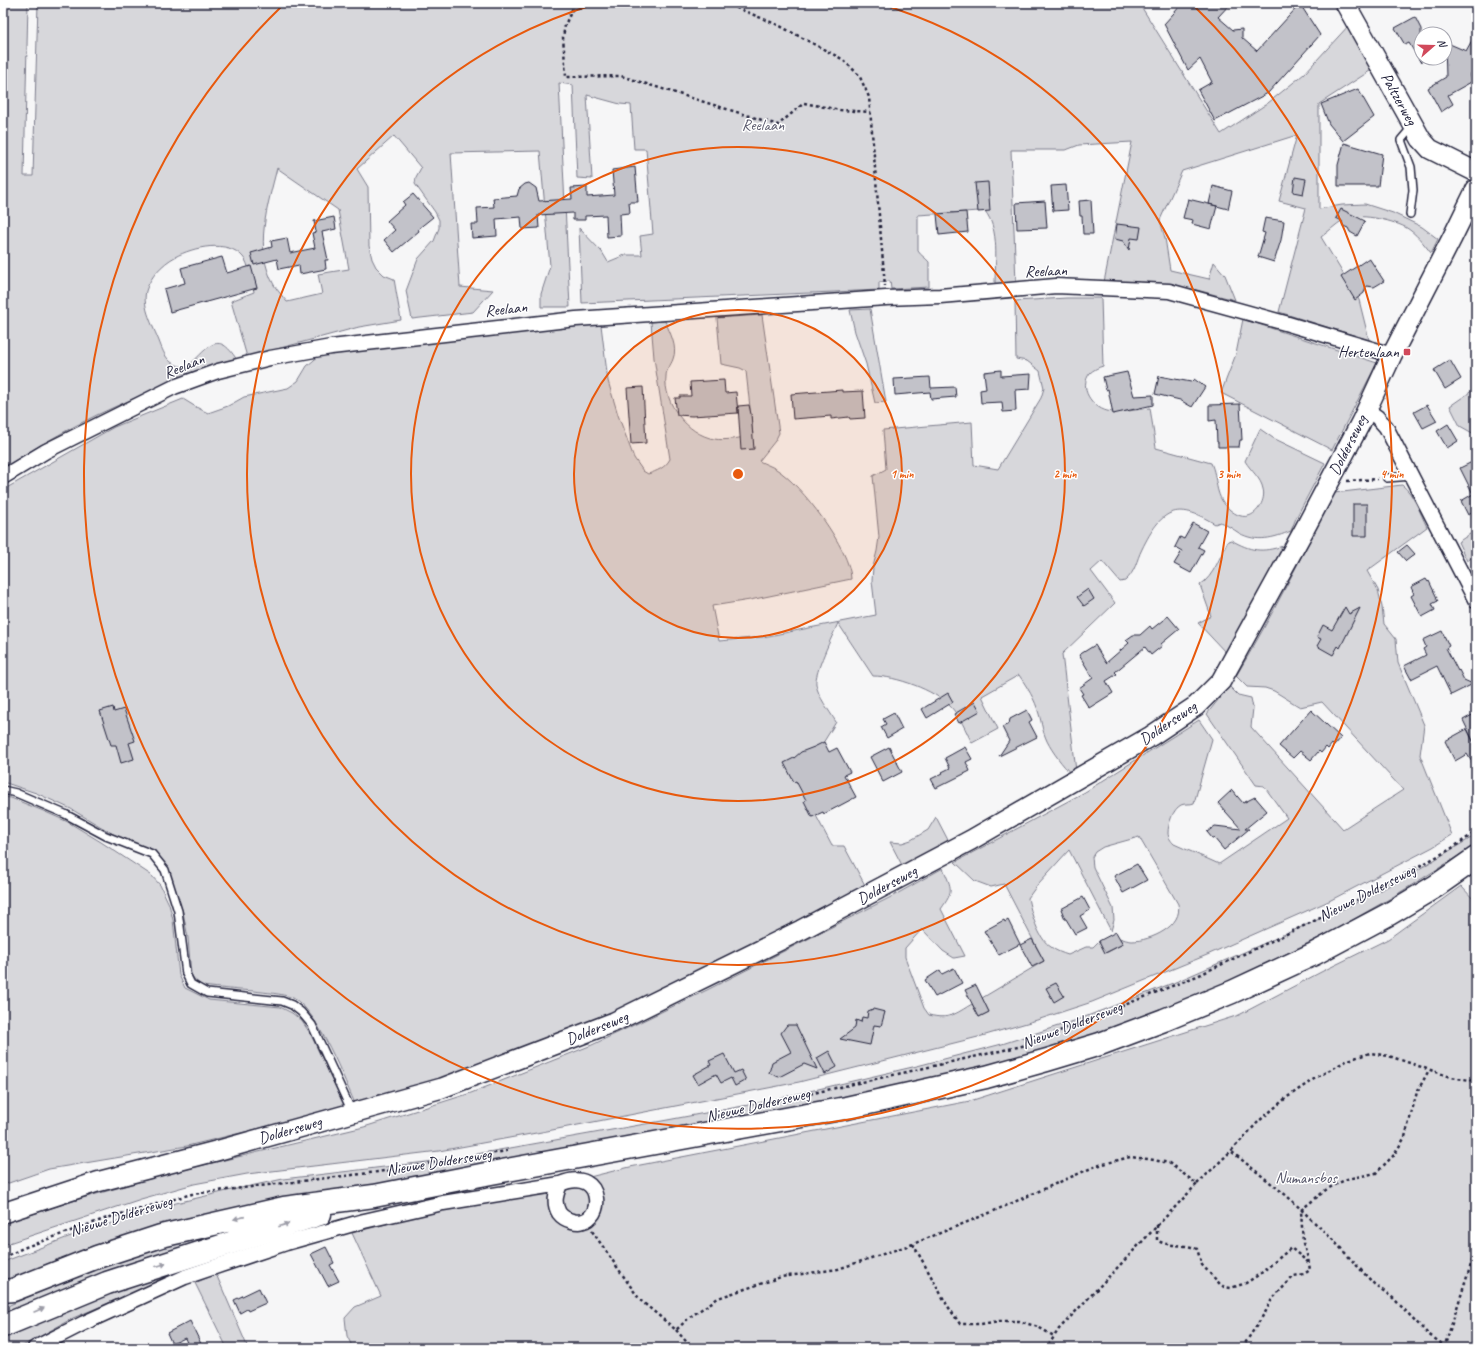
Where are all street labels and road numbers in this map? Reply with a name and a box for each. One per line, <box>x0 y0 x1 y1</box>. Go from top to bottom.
street label: Paltzerweg <box>1376 69 1422 130</box>
street label: Reelaan <box>1025 260 1068 282</box>
street label: Reelaan <box>484 297 529 321</box>
street label: Reelaan <box>161 349 208 383</box>
street label: Dolderseweg <box>1324 410 1372 478</box>
street label: Dolderseweg <box>1136 696 1202 749</box>
street label: Nieuwe Dolderseweg <box>1315 859 1420 926</box>
street label: Dolderseweg <box>854 860 921 909</box>
street label: Nieuwe Dolderseweg <box>1019 996 1126 1053</box>
street label: Dolderseweg <box>563 1006 632 1049</box>
street label: Nieuwe Dolderseweg <box>704 1083 813 1127</box>
street label: Dolderseweg <box>256 1111 325 1149</box>
street label: Nieuwe Dolderseweg <box>385 1144 494 1180</box>
street label: Nieuwe Dolderseweg <box>67 1191 176 1241</box>

